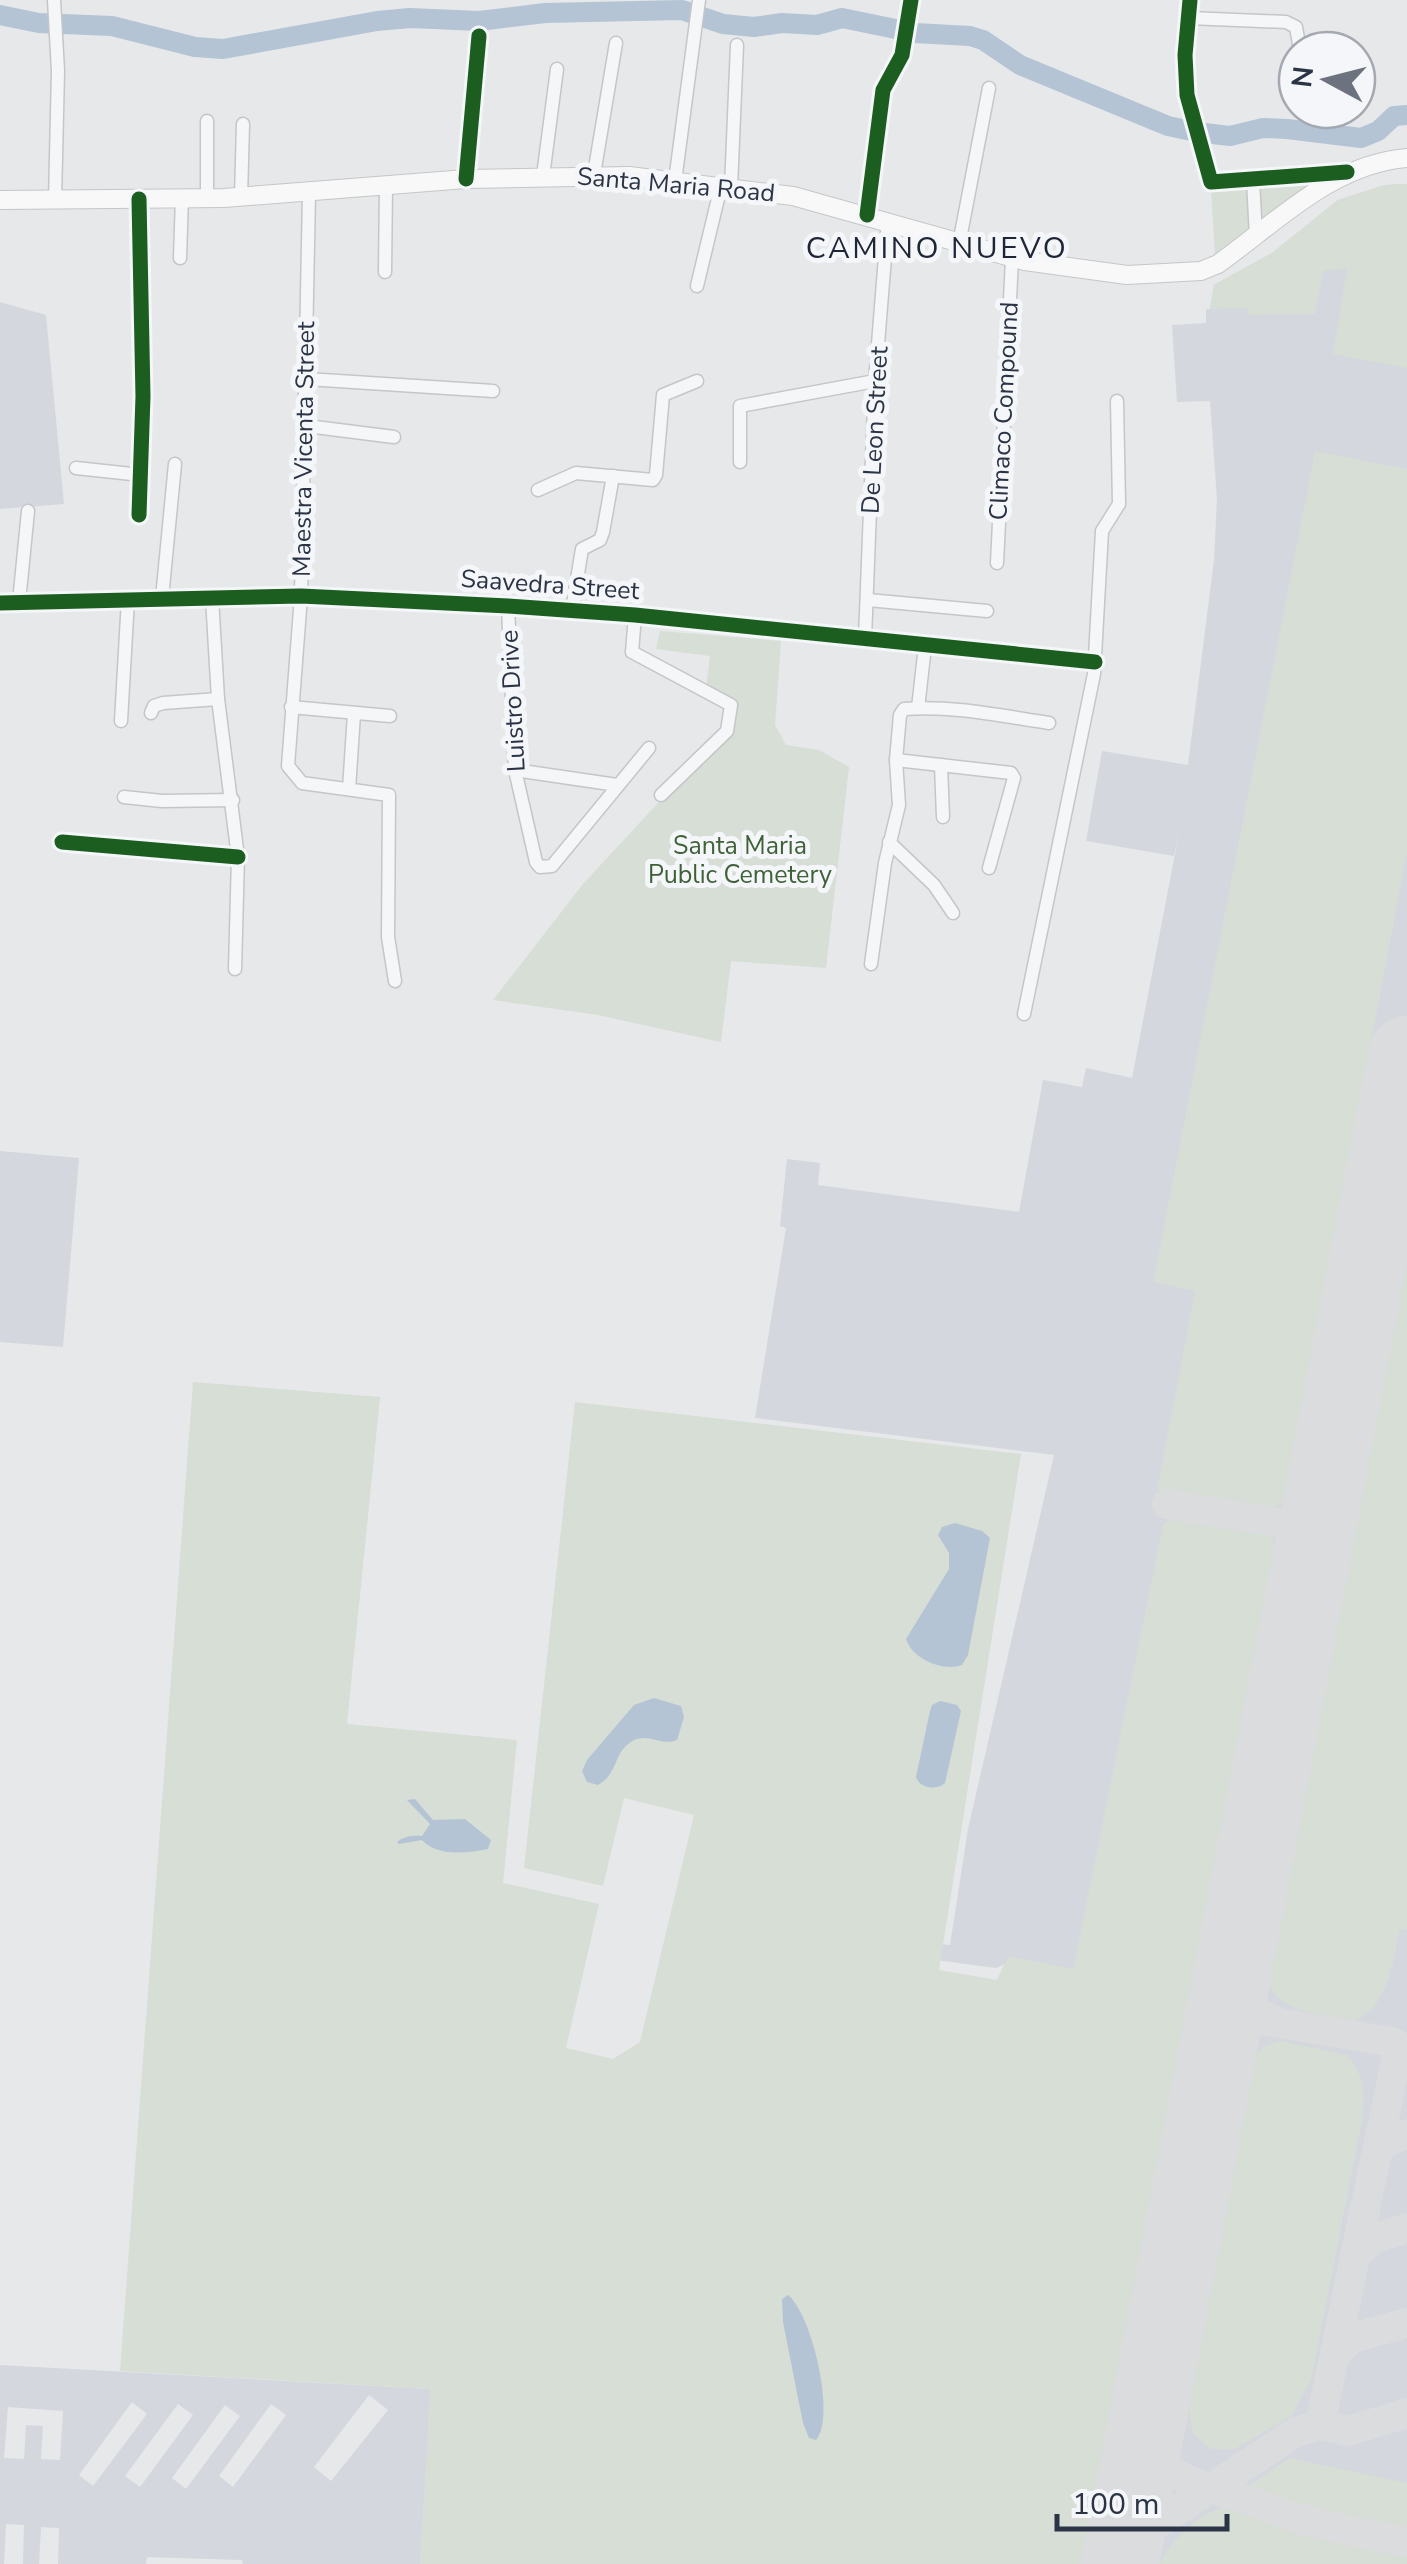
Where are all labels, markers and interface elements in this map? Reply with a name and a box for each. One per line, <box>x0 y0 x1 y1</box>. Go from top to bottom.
north arrow <box>1277 30 1377 130</box>
text: N <box>1283 64 1323 90</box>
street label: Santa Maria Road <box>576 159 776 211</box>
district label: CAMINO NUEVO <box>806 228 1068 269</box>
street label: Climaco Compound <box>981 301 1027 521</box>
street label: Maestra Vicenta Street <box>285 321 323 577</box>
street label: De Leon Street <box>854 345 896 515</box>
street label: Saavedra Street <box>460 562 641 608</box>
street label: Luistro Drive <box>492 629 534 773</box>
park label: Santa Maria Public Cemetery <box>648 829 832 892</box>
scale bar <box>1057 2469 1227 2531</box>
text: 100 m <box>1072 2484 1159 2525</box>

